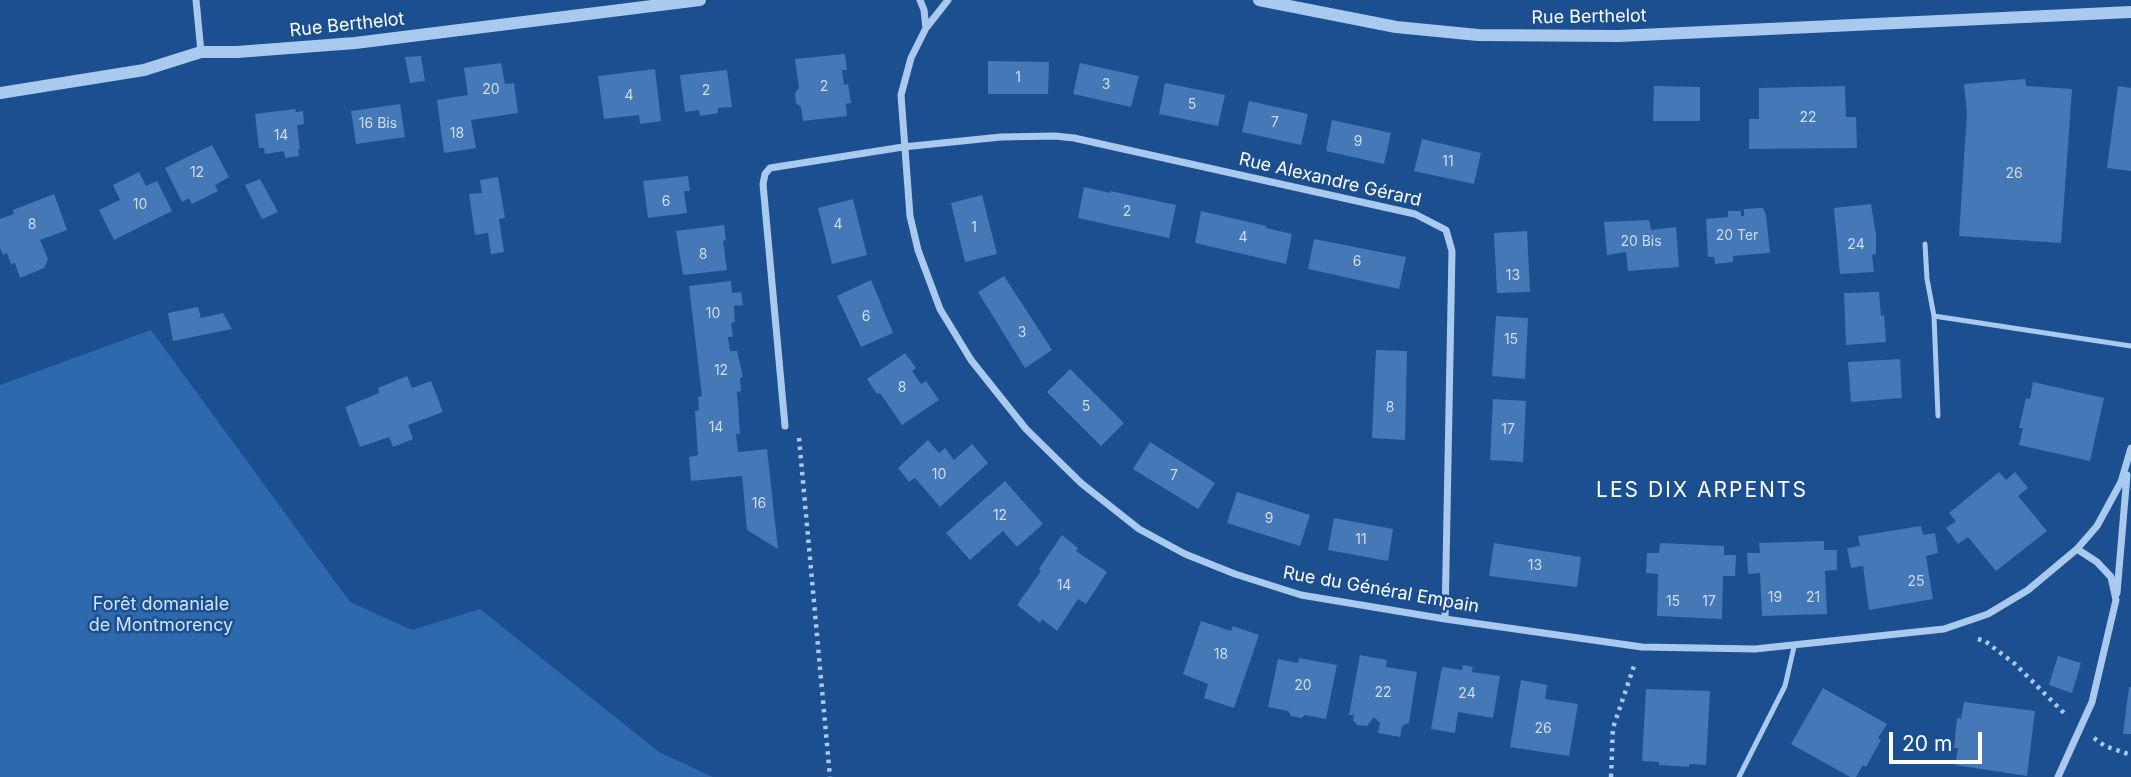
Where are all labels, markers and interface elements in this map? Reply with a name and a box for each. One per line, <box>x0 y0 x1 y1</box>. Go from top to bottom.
street label: Rue Berthelot <box>1531 5 1647 29</box>
street label: Rue Berthelot <box>289 8 405 42</box>
house number: 1 <box>1015 70 1021 86</box>
house number: 3 <box>1102 77 1110 93</box>
house number: 2 <box>820 79 828 95</box>
house number: 20 <box>482 82 500 98</box>
house number: 2 <box>702 83 710 99</box>
house number: 4 <box>624 88 634 104</box>
house number: 5 <box>1188 97 1196 113</box>
house number: 22 <box>1799 110 1817 126</box>
house number: 7 <box>1271 115 1279 131</box>
house number: 16 Bis <box>359 116 397 132</box>
house number: 18 <box>450 126 464 142</box>
house number: 14 <box>274 128 288 144</box>
house number: 9 <box>1354 134 1362 150</box>
street label: Rue Alexandre Gérard <box>1237 148 1423 212</box>
house number: 11 <box>1442 154 1454 170</box>
house number: 12 <box>190 165 204 181</box>
house number: 26 <box>2005 166 2023 182</box>
house number: 6 <box>662 194 670 210</box>
house number: 10 <box>133 197 147 213</box>
house number: 2 <box>1123 204 1131 220</box>
house number: 8 <box>28 217 36 233</box>
house number: 4 <box>833 217 843 233</box>
house number: 1 <box>971 220 977 236</box>
house number: 20 Ter <box>1716 228 1758 244</box>
house number: 4 <box>1238 230 1248 246</box>
house number: 20 Bis <box>1620 234 1662 250</box>
house number: 24 <box>1847 237 1865 253</box>
house number: 8 <box>699 247 707 263</box>
house number: 6 <box>1353 254 1361 270</box>
house number: 13 <box>1506 268 1520 284</box>
house number: 10 <box>706 306 720 322</box>
house number: 6 <box>862 309 870 325</box>
house number: 3 <box>1018 325 1026 341</box>
house number: 15 <box>1504 332 1518 348</box>
house number: 12 <box>714 363 728 379</box>
house number: 8 <box>898 380 906 396</box>
house number: 5 <box>1082 399 1090 415</box>
house number: 8 <box>1386 400 1394 416</box>
house number: 14 <box>709 420 723 436</box>
house number: 17 <box>1501 422 1515 438</box>
house number: 10 <box>932 467 946 483</box>
house number: 7 <box>1170 468 1178 484</box>
district label: LES DIX ARPENTS <box>1598 478 1806 504</box>
house number: 16 <box>752 496 766 512</box>
house number: 12 <box>993 508 1007 524</box>
house number: 9 <box>1265 511 1273 527</box>
house number: 11 <box>1355 532 1367 548</box>
house number: 13 <box>1528 558 1542 574</box>
street label: Rue du Général Empain <box>1281 562 1481 618</box>
house number: 25 <box>1907 574 1925 590</box>
house number: 14 <box>1057 578 1071 594</box>
house number: 19 <box>1768 590 1782 606</box>
house number: 21 <box>1806 590 1820 606</box>
park label: Forêt domaniale de Montmorency <box>89 594 233 636</box>
house number: 15 <box>1666 594 1680 610</box>
house number: 17 <box>1702 594 1716 610</box>
house number: 18 <box>1214 647 1228 663</box>
house number: 20 <box>1294 678 1312 694</box>
house number: 22 <box>1374 685 1392 701</box>
house number: 24 <box>1458 686 1476 702</box>
scale bar <box>1893 718 1986 762</box>
house number: 26 <box>1534 721 1552 737</box>
text: 20 m <box>1902 731 1952 756</box>

